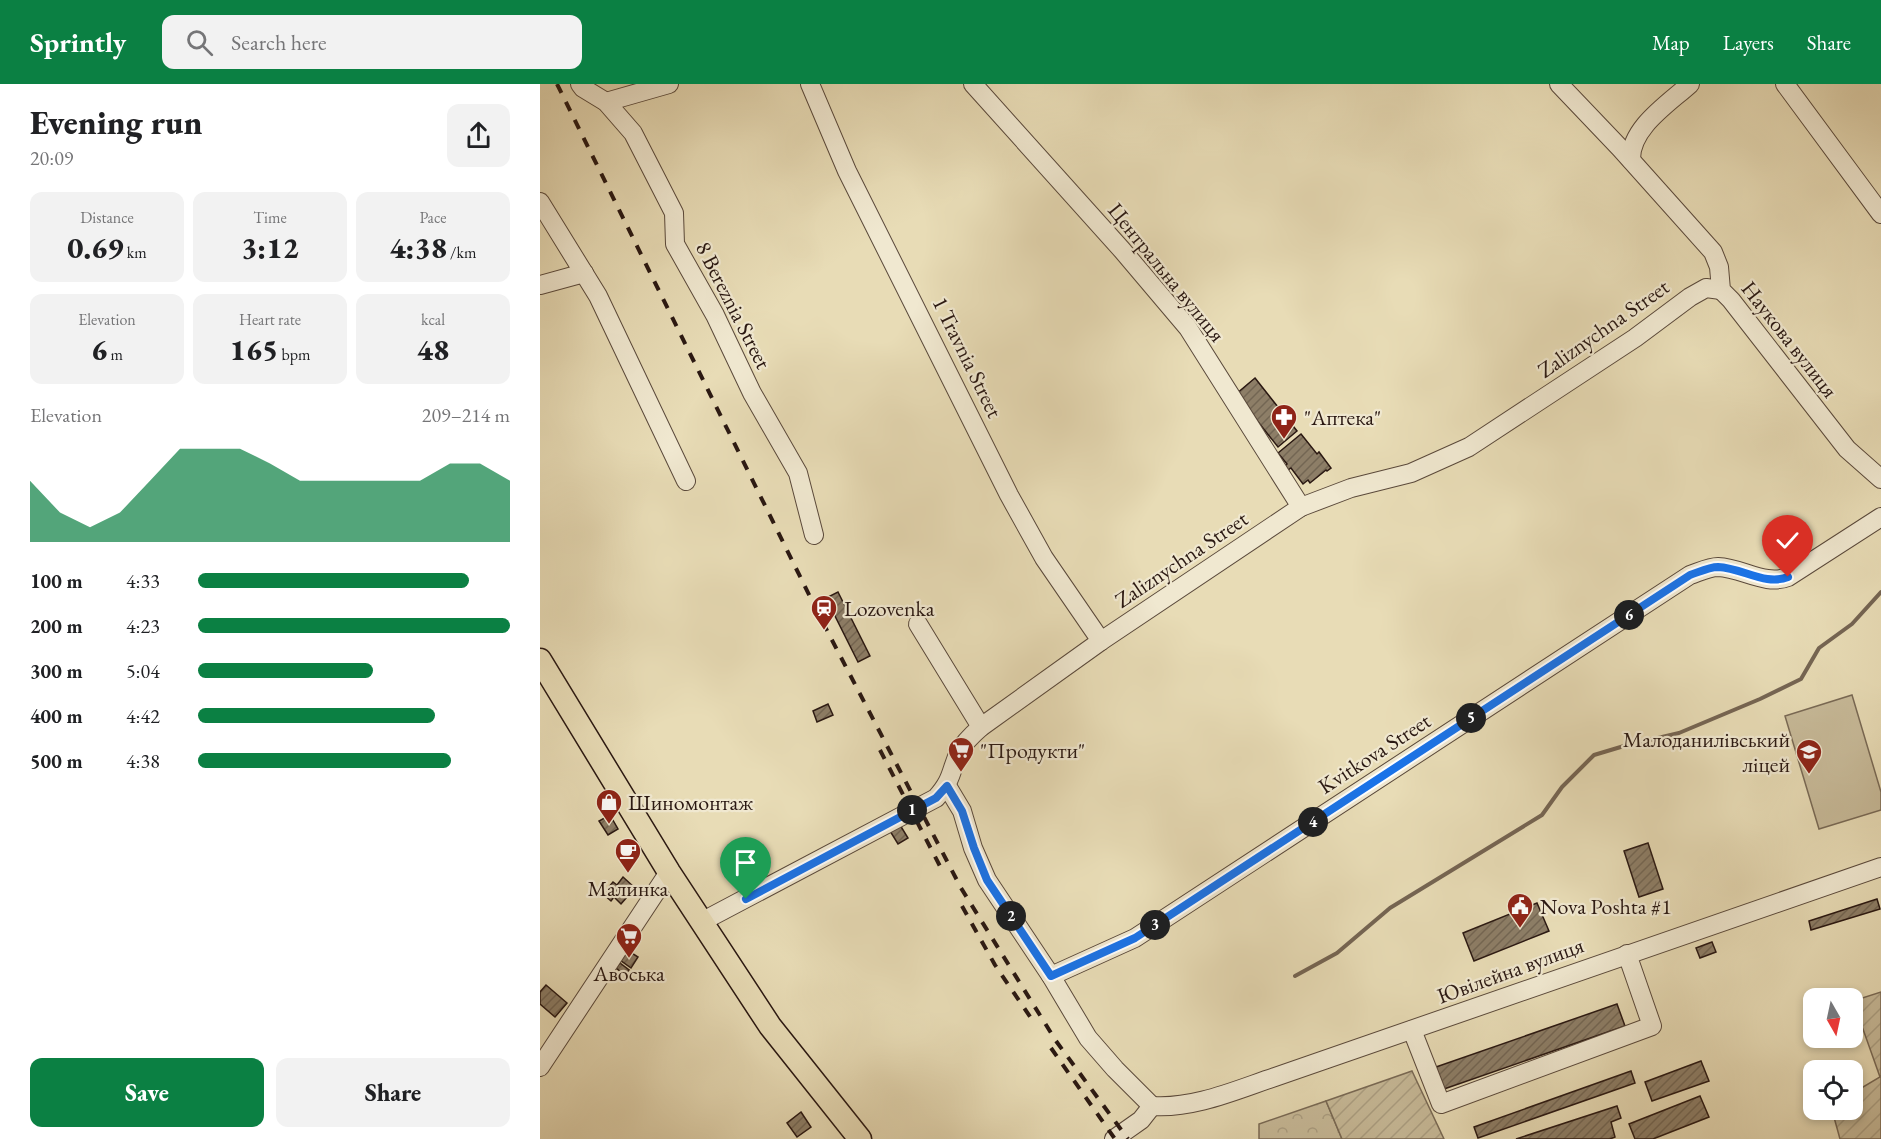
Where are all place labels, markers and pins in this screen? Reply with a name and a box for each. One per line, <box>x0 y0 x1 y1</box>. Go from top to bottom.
pharmacy icon: "Аптека" <box>1269 402 1299 440</box>
place label: "Аптека" <box>1304 403 1381 432</box>
pin <box>1762 515 1813 577</box>
station icon: Lozovenka <box>809 593 839 631</box>
place label: Lozovenka <box>844 594 935 623</box>
pin: 6 <box>1614 600 1644 630</box>
pin: 5 <box>1456 703 1486 733</box>
place label: Малоданилівський ліцей <box>1623 725 1790 779</box>
supermarket icon: "Продукти" <box>946 735 976 773</box>
place label: "Продукти" <box>980 736 1085 765</box>
school or university icon: Малоданилівський ліцей <box>1794 737 1824 775</box>
shop icon: Шиномонтаж <box>594 787 624 825</box>
place label: Шиномонтаж <box>628 788 754 817</box>
pin: 1 <box>897 795 927 825</box>
pin: 4 <box>1298 807 1328 837</box>
cafe icon: Малинка <box>613 836 643 874</box>
pin <box>720 837 771 899</box>
place label: Малинка <box>588 874 669 903</box>
public building icon: Nova Poshta #1 <box>1505 891 1535 929</box>
place label: Nova Poshta #1 <box>1540 892 1672 921</box>
pin: 2 <box>996 901 1026 931</box>
pin: 3 <box>1140 910 1170 940</box>
supermarket icon: Авоська <box>614 921 644 959</box>
place label: Авоська <box>592 959 665 988</box>

